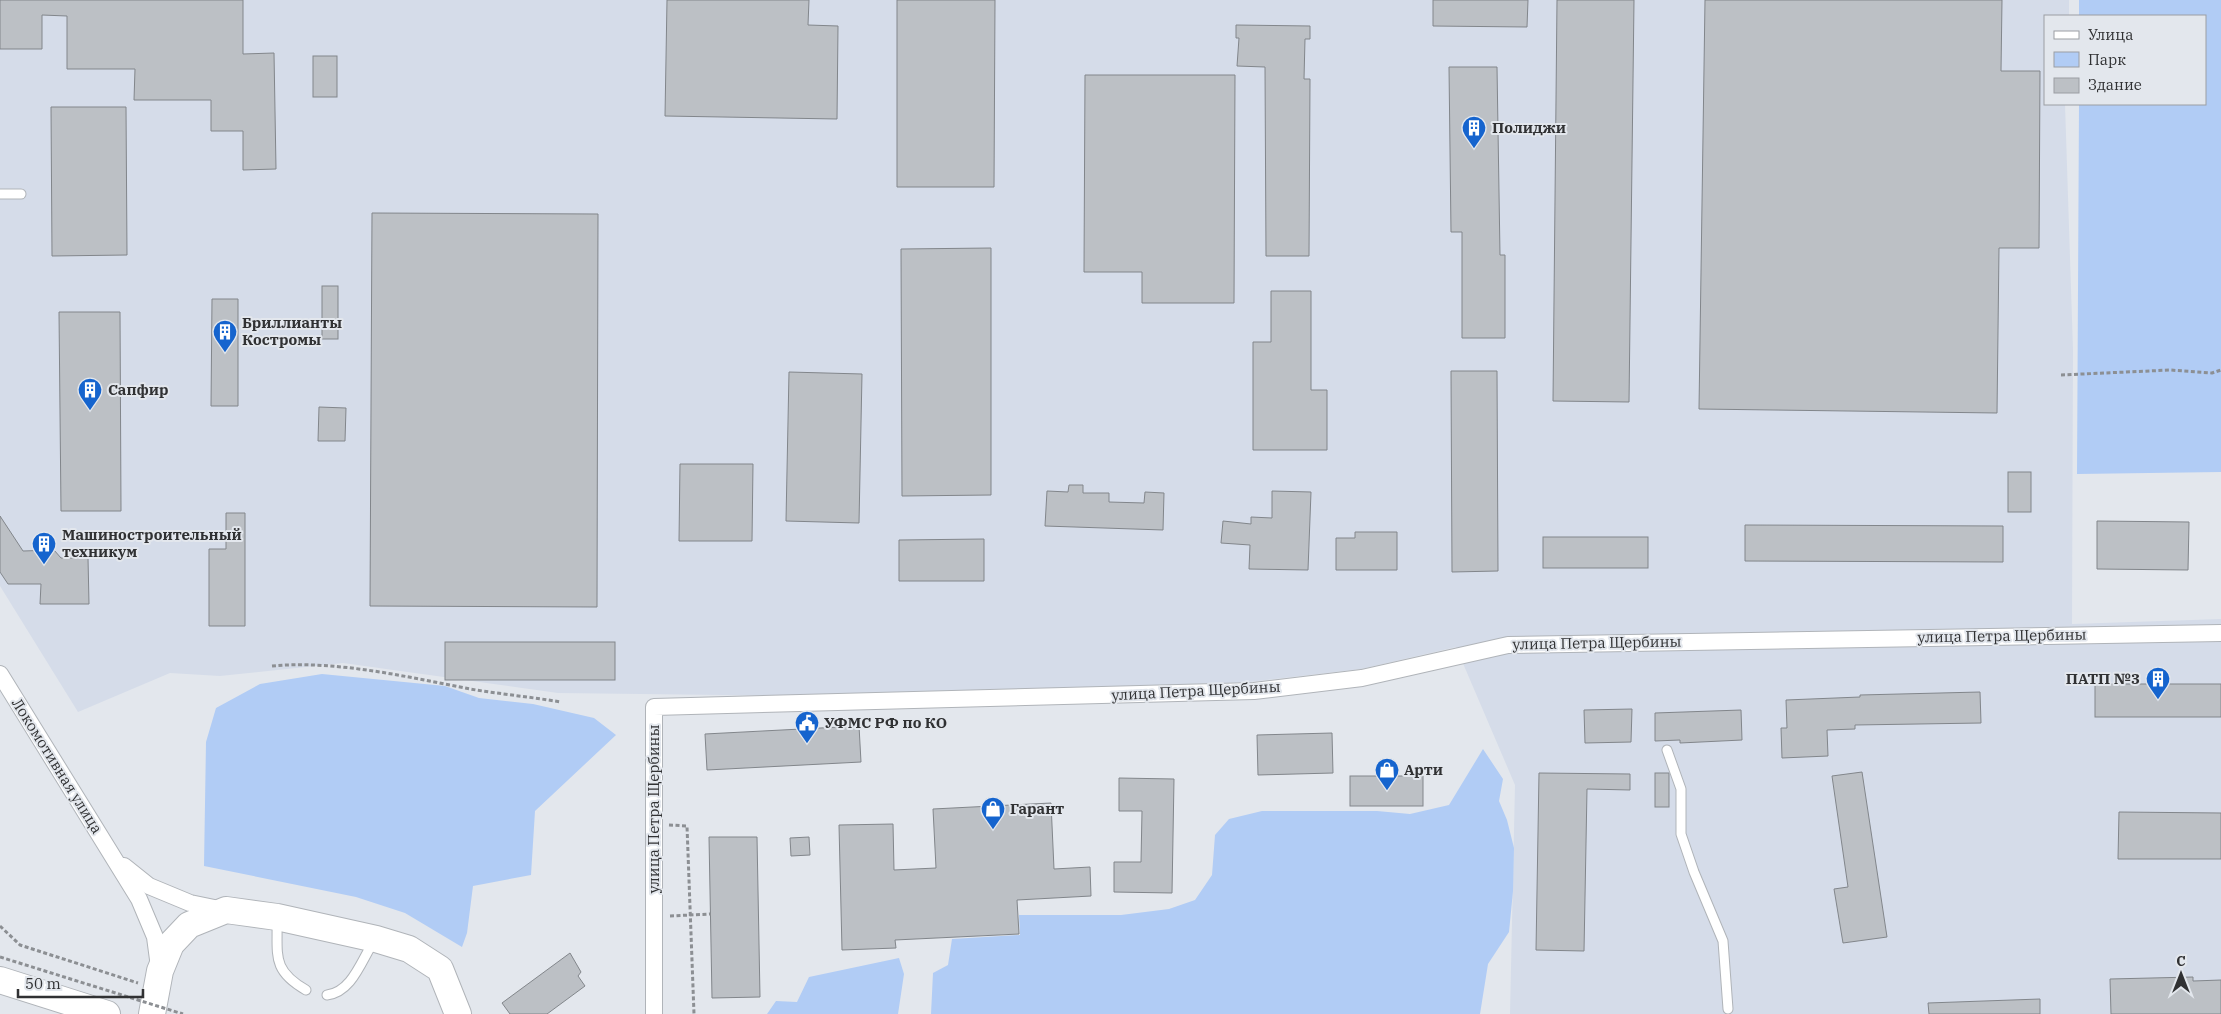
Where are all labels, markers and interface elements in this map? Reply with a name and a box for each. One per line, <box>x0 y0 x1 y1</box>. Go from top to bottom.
legend <box>2044 15 2206 105</box>
text: Улица <box>2088 25 2133 44</box>
text: Парк <box>2088 50 2126 69</box>
text: Здание <box>2088 75 2142 94</box>
building icon: Полиджи <box>1461 115 1487 149</box>
place label: Полиджи <box>1492 118 1566 137</box>
place label: Бриллианты Костромы <box>242 313 342 349</box>
building icon: Бриллианты Костромы <box>212 319 238 353</box>
building icon: Сапфир <box>77 377 103 411</box>
place label: Сапфир <box>108 380 169 399</box>
place label: Машиностроительный техникум <box>62 525 242 561</box>
building icon: Машиностроительный техникум <box>31 531 57 565</box>
street label: улица Петра Щербины <box>1917 625 2087 646</box>
street label: улица Петра Щербины <box>1512 632 1682 653</box>
building icon: ПАТП №3 <box>2145 666 2171 700</box>
place label: ПАТП №3 <box>2066 669 2140 688</box>
street label: улица Петра Щербины <box>1111 677 1281 704</box>
street label: Локомотивная улица <box>8 694 107 837</box>
public building icon: УФМС РФ по КО <box>794 710 820 744</box>
place label: УФМС РФ по КО <box>824 713 947 732</box>
street label: улица Петра Щербины <box>644 724 663 894</box>
shop icon: Арти <box>1374 757 1400 791</box>
place label: Арти <box>1404 760 1443 779</box>
shop icon: Гарант <box>980 796 1006 830</box>
place label: Гарант <box>1010 799 1064 818</box>
north arrow <box>2156 949 2206 999</box>
text: С <box>2176 952 2186 970</box>
scale bar <box>18 966 142 998</box>
text: 50 m <box>25 974 61 993</box>

